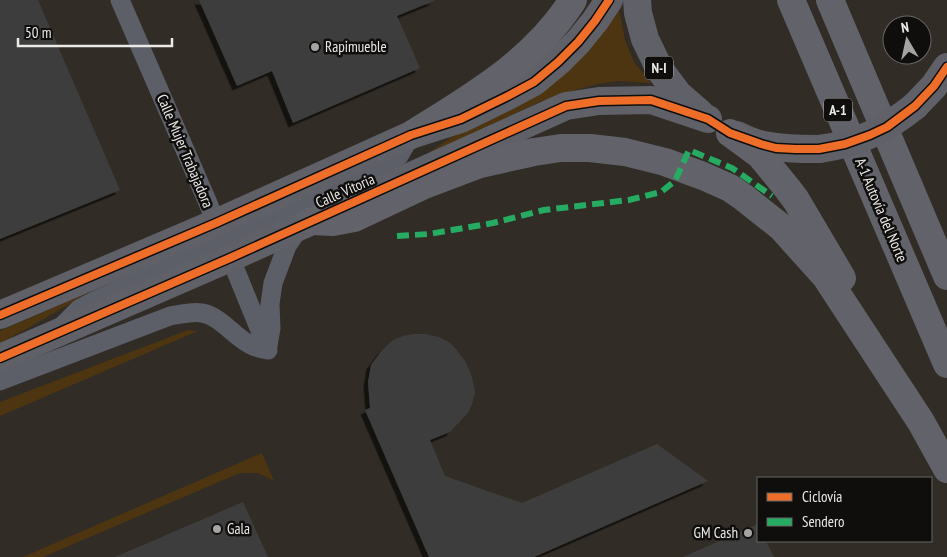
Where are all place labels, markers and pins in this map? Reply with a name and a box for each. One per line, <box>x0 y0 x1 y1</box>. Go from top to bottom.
place label: Rapimueble <box>325 37 387 56</box>
marker: Rapimueble <box>309 41 321 53</box>
place label: Gala <box>227 519 250 538</box>
marker: Gala <box>211 523 223 535</box>
place label: GM Cash <box>694 523 738 542</box>
marker: GM Cash <box>742 527 754 539</box>

